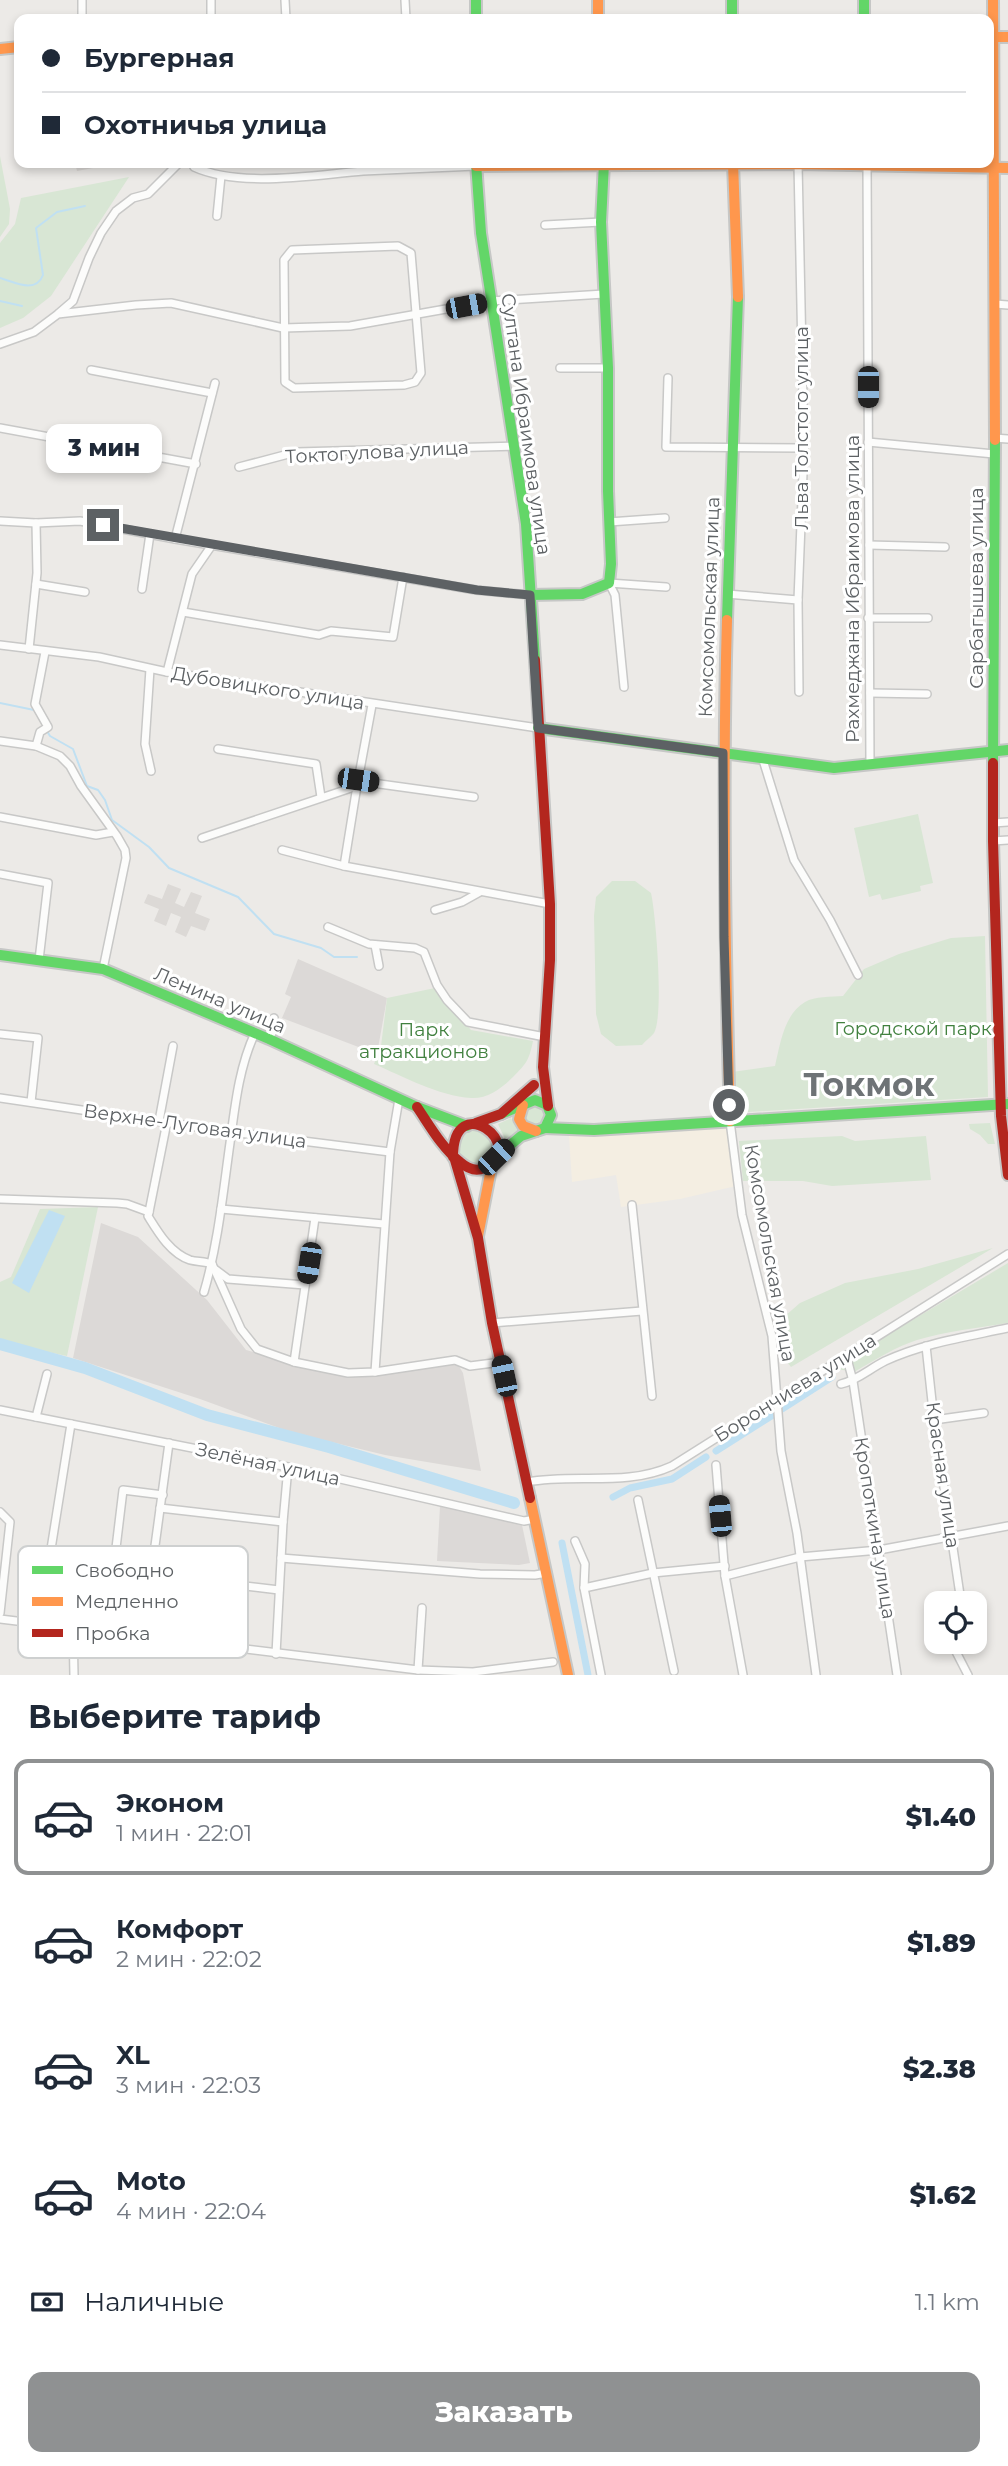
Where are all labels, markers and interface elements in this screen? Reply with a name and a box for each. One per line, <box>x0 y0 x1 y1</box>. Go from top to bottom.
text: Бургерная <box>84 42 235 74</box>
text: Охотничья улица <box>84 109 327 141</box>
car <box>444 292 489 320</box>
street label: Султана Ибраимова улица <box>496 292 556 556</box>
street label: Льва Толстого улица <box>790 326 813 530</box>
car <box>858 366 879 408</box>
callout: 3 мин <box>45 424 161 472</box>
text: 3 мин <box>68 434 140 462</box>
street label: Рахмеджана Ибраимова улица <box>841 435 864 743</box>
street label: Токтогулова улица <box>285 436 469 468</box>
street label: Сарбагышева улица <box>965 487 988 689</box>
street label: Комсомольская улица <box>694 496 724 718</box>
route end <box>87 509 119 541</box>
street label: Дубовицкого улица <box>170 661 366 715</box>
car <box>336 767 381 793</box>
street label: Ленина улица <box>151 962 289 1038</box>
park label: Городской парк <box>834 1017 992 1040</box>
park label: Парк атракционов <box>359 1018 489 1063</box>
district label: Токмок <box>803 1064 936 1104</box>
route start <box>713 1089 745 1121</box>
street label: Верхне-Луговая улица <box>82 1099 308 1153</box>
car <box>474 1135 519 1179</box>
street label: Комсомольская улица <box>740 1142 800 1364</box>
car <box>296 1241 323 1285</box>
street label: Борончиева улица <box>710 1329 880 1447</box>
car <box>490 1353 519 1399</box>
street label: Красная улица <box>921 1400 965 1550</box>
street label: Кропоткина улица <box>849 1435 901 1621</box>
street label: Зелёная улица <box>194 1437 342 1491</box>
car <box>708 1494 733 1538</box>
legend <box>18 1546 248 1658</box>
text: Свободно <box>75 1559 174 1582</box>
text: Медленно <box>75 1590 179 1613</box>
map controls <box>924 1591 987 1654</box>
button: locate <box>924 1591 987 1654</box>
text: Пробка <box>75 1622 150 1645</box>
text: Выберите тариф <box>28 1697 321 1736</box>
icon: car <box>32 1786 95 1849</box>
text: Эконом <box>116 1787 224 1819</box>
text: $1.40 <box>905 1801 976 1833</box>
text: 1 мин · 22:01 <box>116 1819 252 1847</box>
icon: car <box>32 1912 95 1975</box>
text: Комфорт <box>116 1913 243 1945</box>
text: $1.89 <box>907 1927 976 1959</box>
text: 2 мин · 22:02 <box>116 1945 262 1973</box>
icon: car <box>32 2038 95 2101</box>
text: XL <box>116 2039 150 2071</box>
text: $2.38 <box>903 2053 976 2085</box>
text: 3 мин · 22:03 <box>116 2071 261 2099</box>
icon: car <box>32 2164 95 2227</box>
text: Moto <box>116 2165 186 2197</box>
text: $1.62 <box>909 2179 976 2211</box>
text: 4 мин · 22:04 <box>116 2197 266 2225</box>
icon: cash <box>28 2283 66 2321</box>
text: Наличные <box>84 2286 224 2318</box>
text: 1.1 km <box>915 2288 980 2316</box>
button: Заказать <box>28 2372 980 2452</box>

